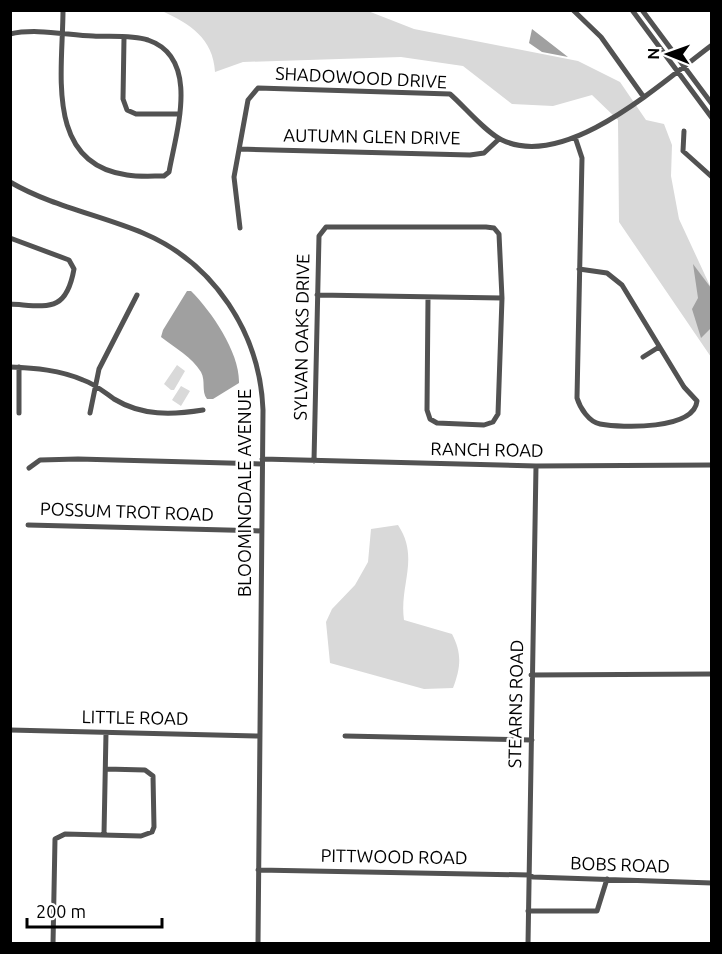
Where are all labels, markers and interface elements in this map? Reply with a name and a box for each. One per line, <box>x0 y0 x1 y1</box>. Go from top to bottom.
north arrow <box>638 24 698 84</box>
text: N <box>644 48 662 60</box>
street label: SHADOWOOD DRIVE <box>275 63 447 91</box>
street label: AUTUMN GLEN DRIVE <box>283 124 461 148</box>
street label: SYLVAN OAKS DRIVE <box>290 253 312 420</box>
street label: BLOOMINGDALE AVENUE <box>234 389 254 597</box>
street label: RANCH ROAD <box>430 438 544 460</box>
street label: POSSUM TROT ROAD <box>40 498 214 524</box>
street label: STEARNS ROAD <box>504 640 526 768</box>
street label: LITTLE ROAD <box>81 706 189 728</box>
street label: PITTWOOD ROAD <box>320 845 468 867</box>
street label: BOBS ROAD <box>570 852 670 876</box>
scale bar <box>27 891 162 929</box>
text: 200 m <box>36 901 86 921</box>

